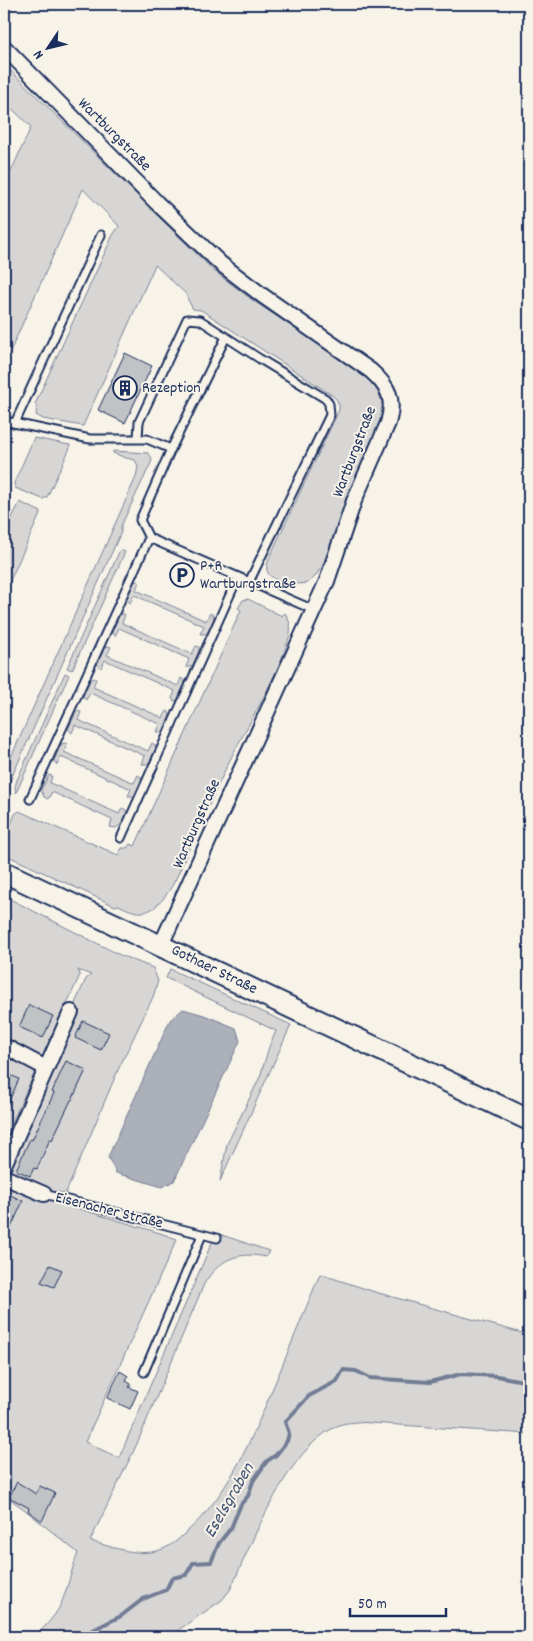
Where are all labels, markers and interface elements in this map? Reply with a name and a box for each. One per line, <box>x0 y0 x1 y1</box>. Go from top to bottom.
north arrow <box>22 22 72 72</box>
text: N <box>29 46 49 63</box>
street label: Wartburgstraße <box>72 93 156 177</box>
building icon: Rezeption <box>112 375 138 401</box>
place label: Rezeption <box>142 377 201 400</box>
street label: Wartburgstraße <box>327 403 383 501</box>
place label: P+R Wartburgstraße <box>200 555 296 596</box>
parking icon: P+R Wartburgstraße <box>169 562 195 588</box>
street label: Wartburgstraße <box>167 775 227 873</box>
street label: Gothaer Straße <box>167 939 261 1001</box>
street label: Eisenacher Straße <box>53 1186 165 1236</box>
water label: Eselsgraben <box>199 1458 262 1543</box>
scale bar <box>350 1586 447 1618</box>
text: 50 m <box>358 1594 387 1616</box>

